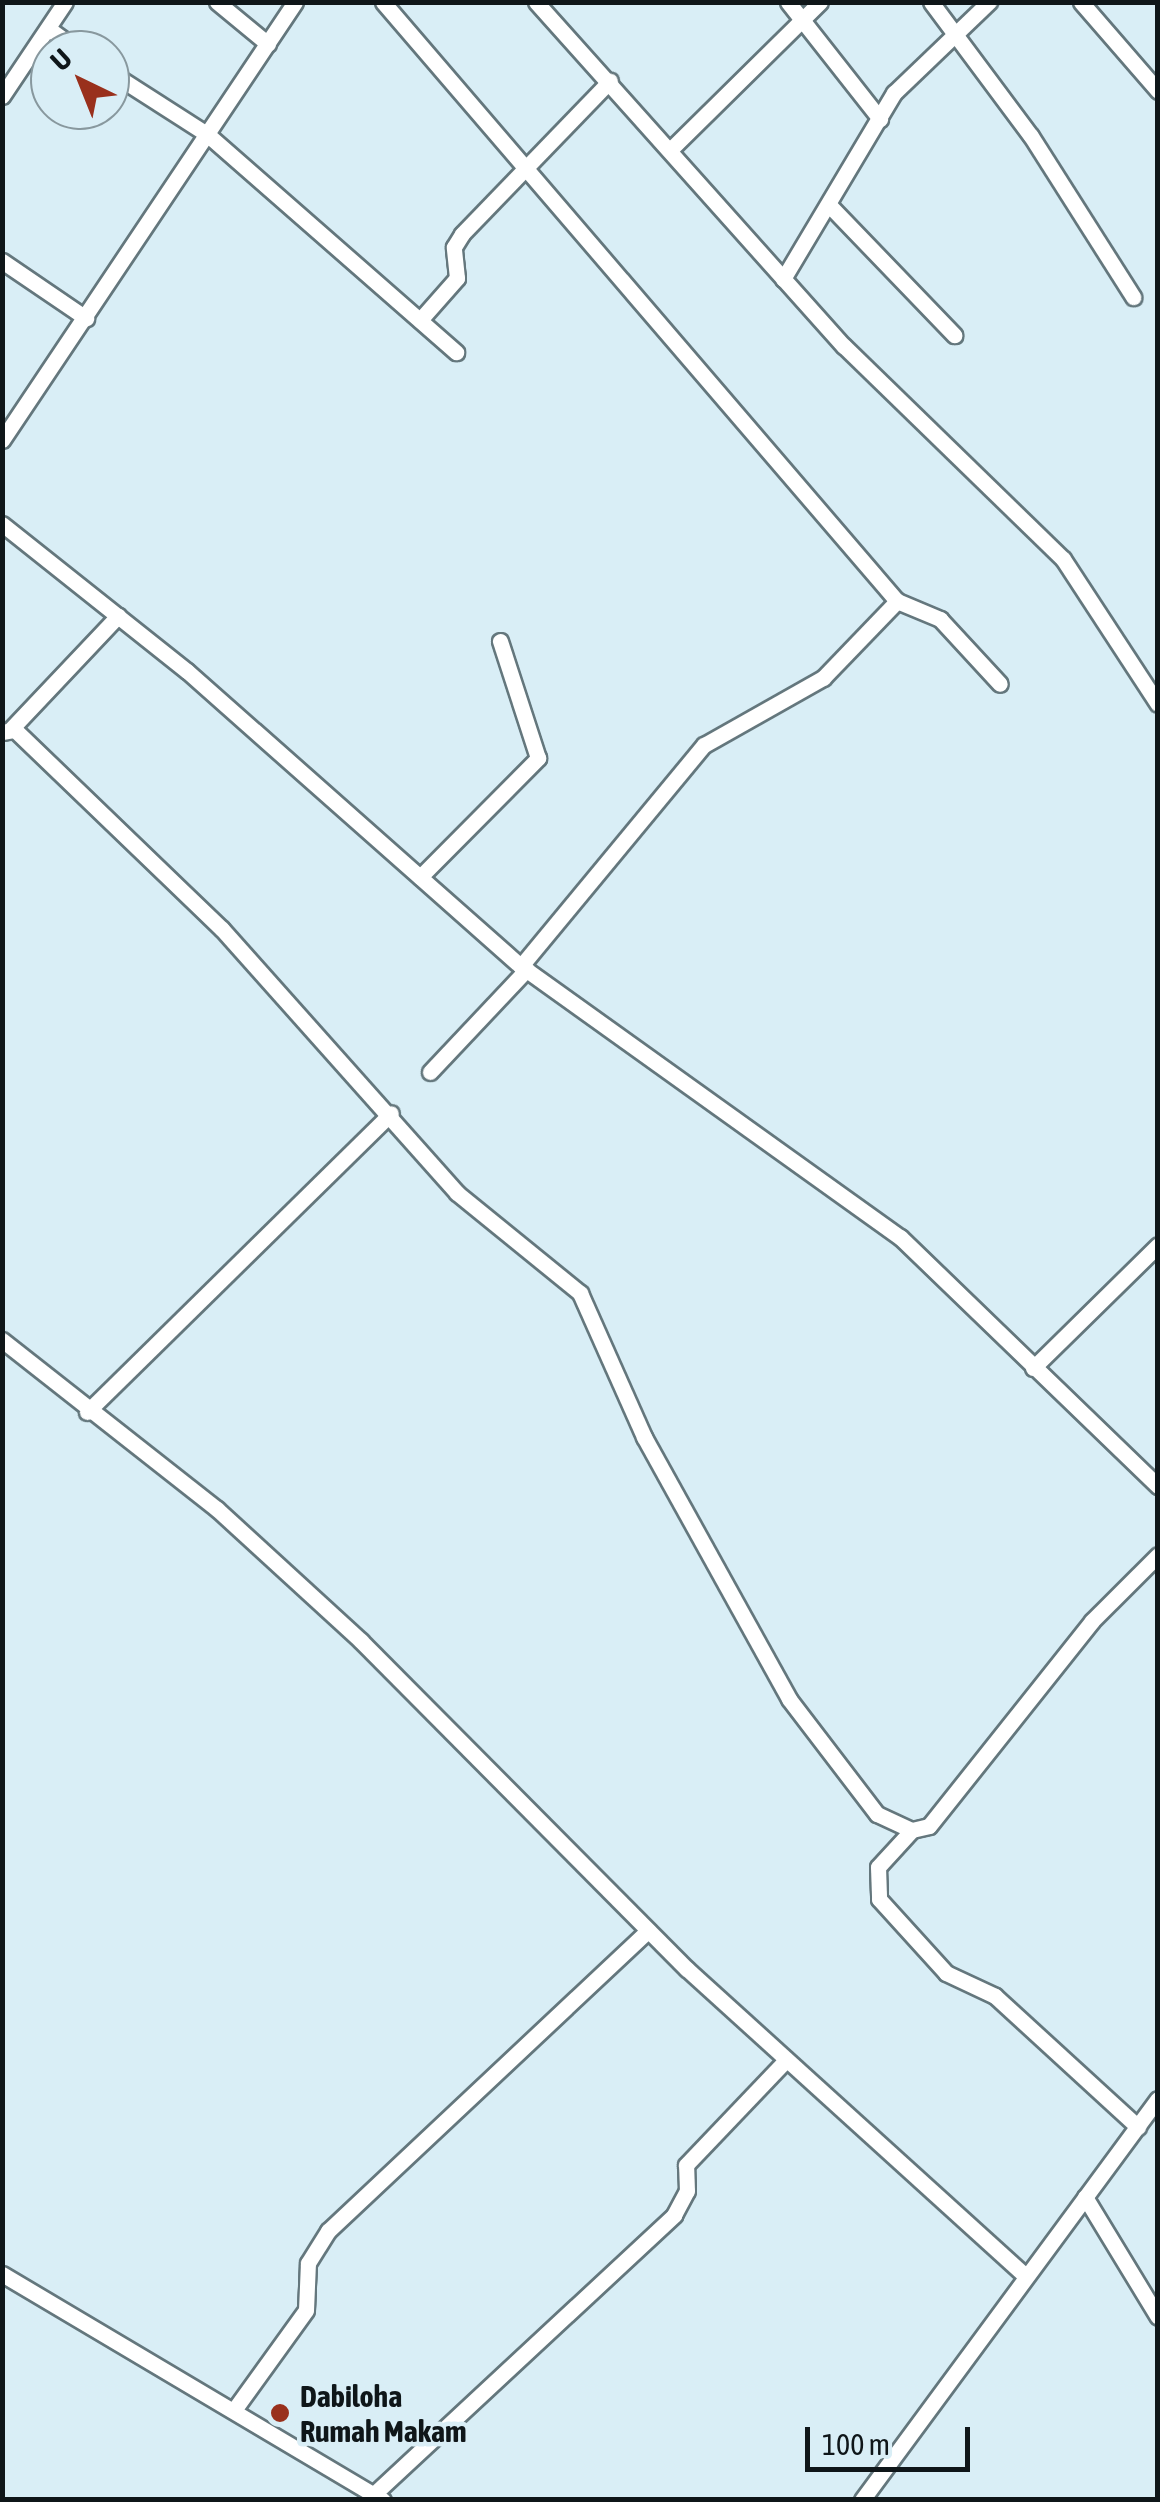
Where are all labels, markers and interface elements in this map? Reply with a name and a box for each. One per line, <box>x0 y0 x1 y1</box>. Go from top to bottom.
north arrow <box>30 30 130 130</box>
text: U <box>44 42 78 77</box>
place label: Dabiloha Rumah Makam <box>300 2378 466 2448</box>
marker: Dabiloha Rumah Makam <box>269 2402 291 2424</box>
scale bar <box>810 2407 975 2469</box>
text: 100 m <box>822 2427 890 2461</box>

